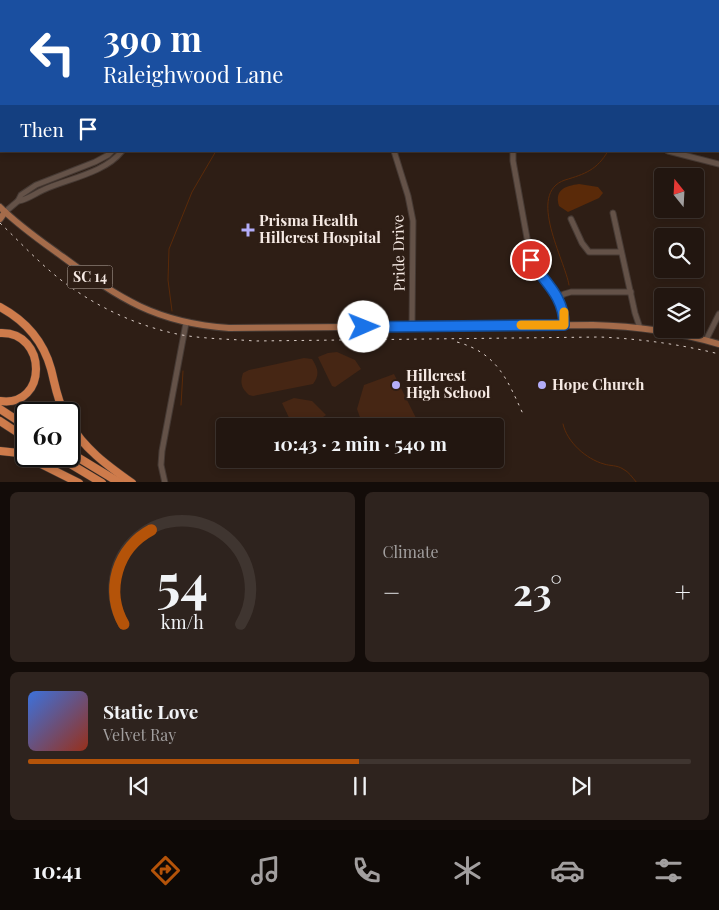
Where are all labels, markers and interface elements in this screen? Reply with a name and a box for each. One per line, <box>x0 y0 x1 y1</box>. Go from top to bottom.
text: 390 m <box>103 14 202 61</box>
icon: left <box>20 20 85 85</box>
text: Raleighwood Lane <box>103 59 284 89</box>
icon: arrive <box>74 115 102 143</box>
text: Then <box>20 116 64 142</box>
north arrow <box>654 168 704 218</box>
map controls <box>654 168 704 338</box>
place label: Prisma Health Hillcrest Hospital <box>259 210 381 247</box>
street label: Pride Drive <box>387 215 409 291</box>
marker: Prisma Health Hillcrest Hospital <box>241 223 255 237</box>
button: search <box>654 228 704 278</box>
pin <box>510 239 552 281</box>
icon: arrive <box>517 246 545 274</box>
road number: SC 14 <box>68 266 112 288</box>
button: layers <box>654 288 704 338</box>
position arrow <box>337 300 389 352</box>
place label: Hillcrest High School <box>406 365 491 402</box>
place label: Hope Church <box>552 374 644 394</box>
marker: Hillcrest High School <box>390 379 402 391</box>
marker: Hope Church <box>536 379 548 391</box>
speed limit sign: 60 <box>15 402 80 467</box>
text: 10:43 · 2 min · 540 m <box>273 430 447 456</box>
text: Climate <box>383 541 439 562</box>
text: 54 <box>157 547 208 616</box>
text: 23° <box>513 565 562 616</box>
text: − <box>383 573 401 610</box>
text: + <box>675 573 691 610</box>
text: km/h <box>161 610 204 633</box>
text: Static Love <box>103 698 198 724</box>
text: Velvet Ray <box>103 724 176 745</box>
icon: previous <box>125 772 153 800</box>
icon: pause <box>346 772 374 800</box>
icon: next <box>567 772 595 800</box>
icon: directions <box>148 853 183 888</box>
icon: music <box>248 853 283 888</box>
icon: phone <box>349 853 384 888</box>
icon: climate <box>450 853 485 888</box>
icon: car <box>550 853 585 888</box>
icon: filters <box>651 853 686 888</box>
text: 10:41 <box>33 855 82 885</box>

